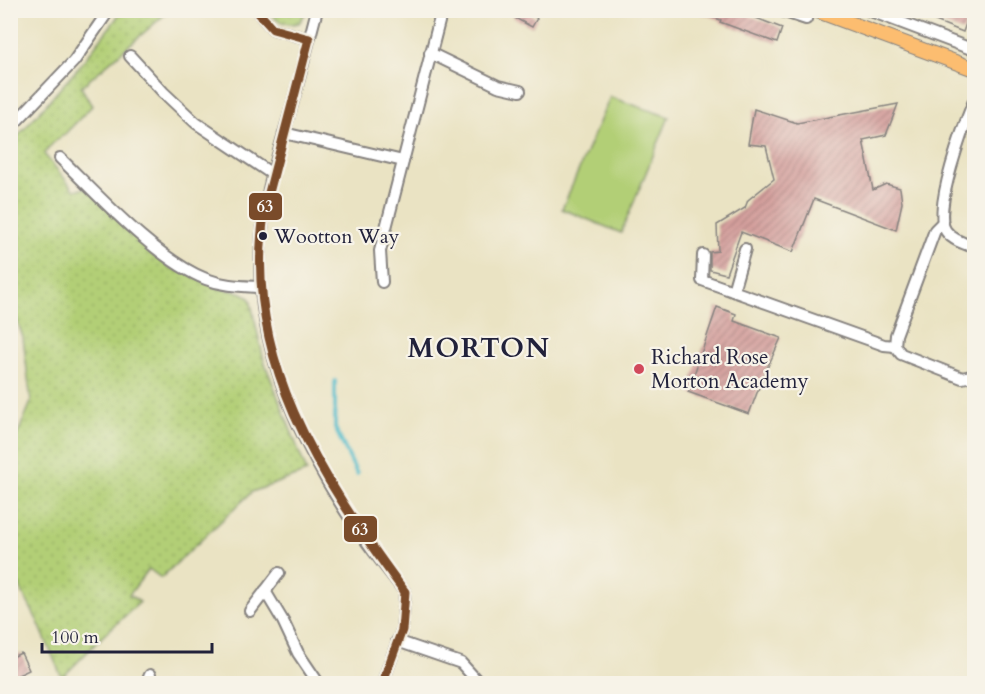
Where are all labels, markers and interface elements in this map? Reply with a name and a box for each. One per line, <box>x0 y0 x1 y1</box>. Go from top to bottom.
line badge: 63 <box>248 192 283 221</box>
text: 63 <box>257 196 273 218</box>
place label: Wootton Way <box>273 223 400 250</box>
marker: Wootton Way <box>257 230 269 242</box>
district label: MORTON <box>408 330 550 367</box>
place label: Richard Rose Morton Academy <box>651 343 809 396</box>
marker: Richard Rose Morton Academy <box>632 362 646 376</box>
line badge: 63 <box>343 515 378 543</box>
text: 63 <box>352 519 368 541</box>
scale bar <box>42 616 212 654</box>
text: 100 m <box>51 625 99 650</box>

